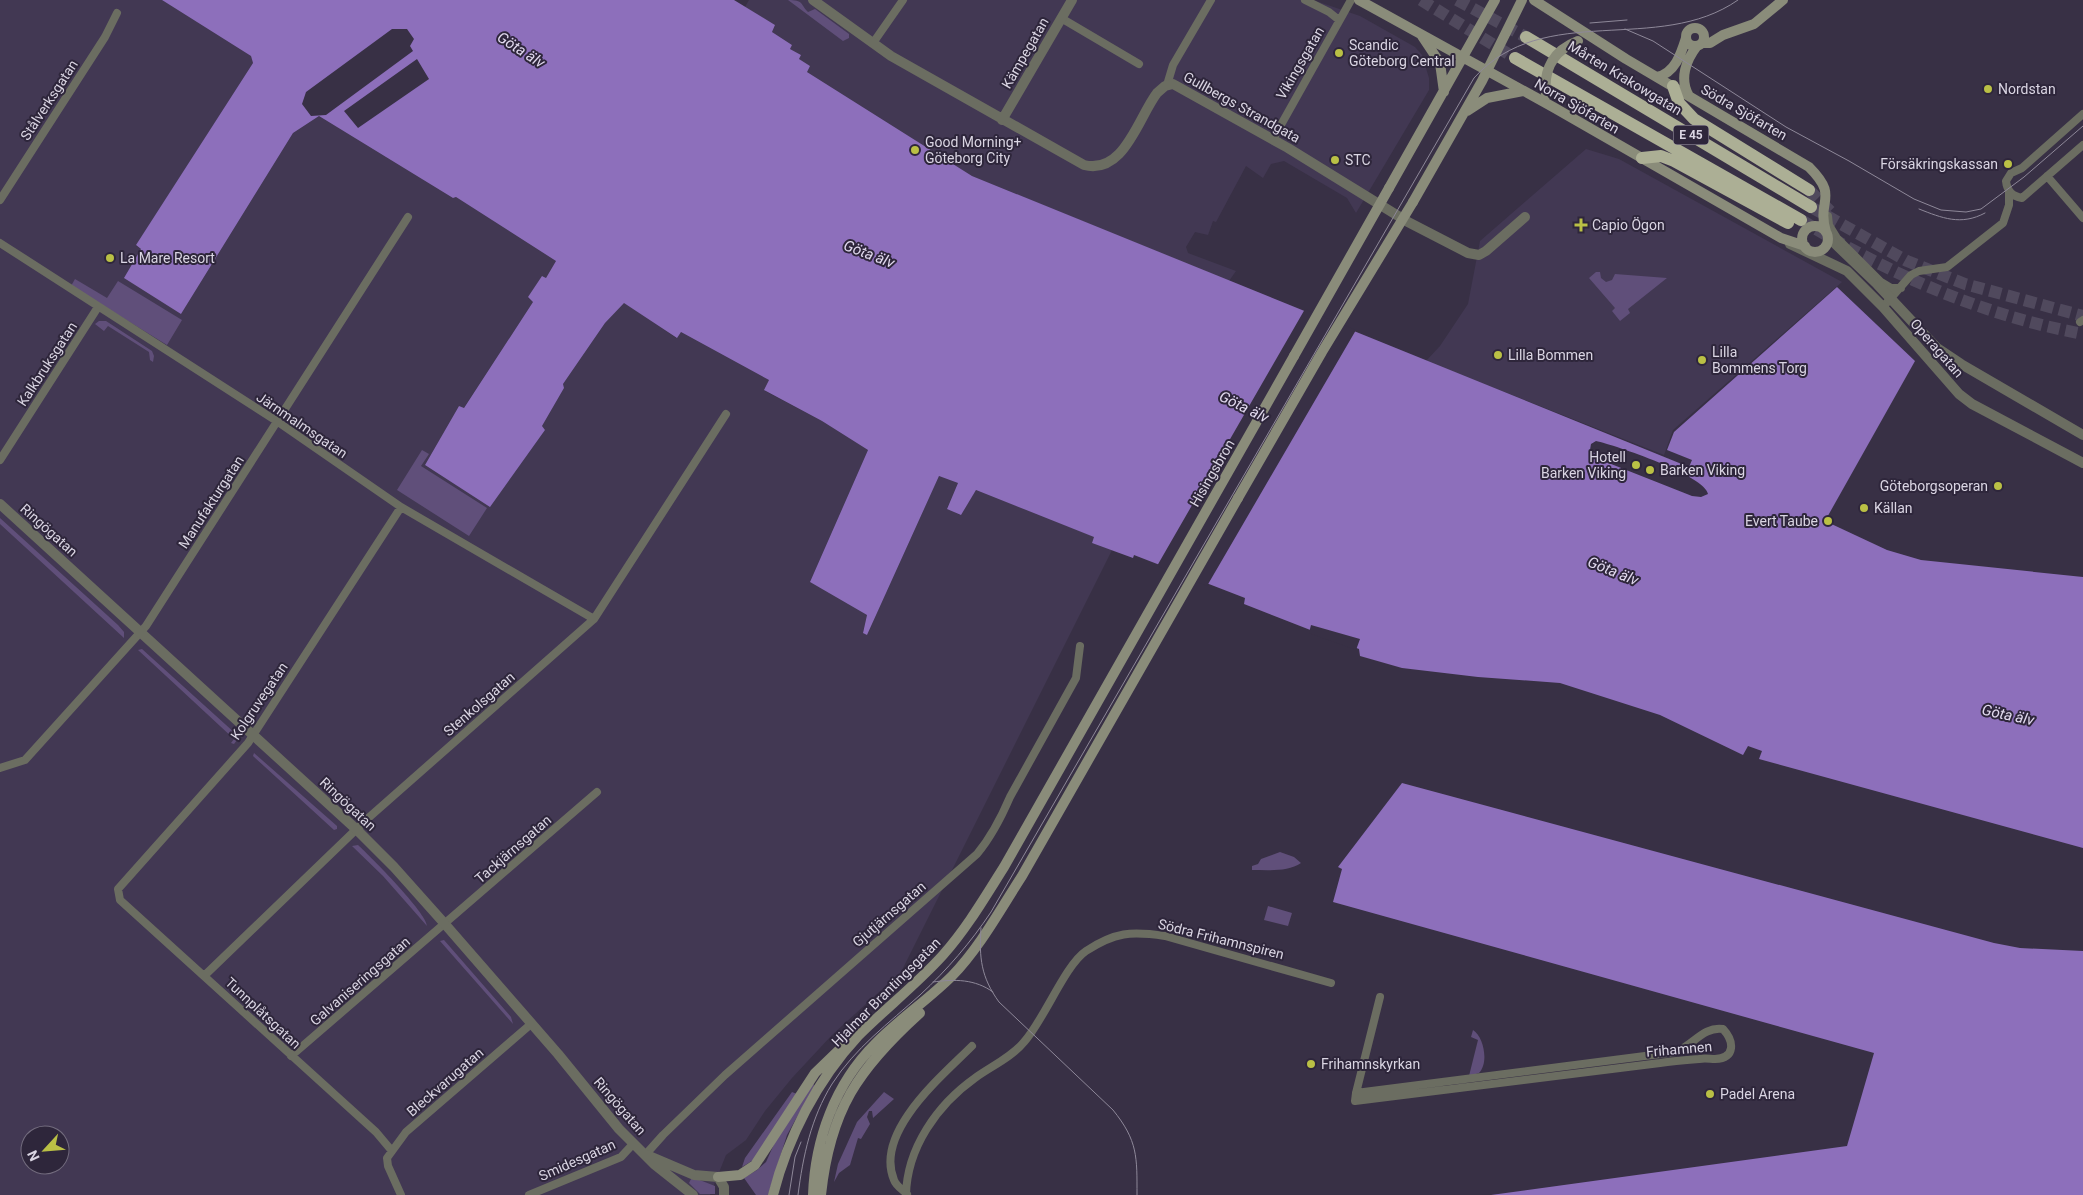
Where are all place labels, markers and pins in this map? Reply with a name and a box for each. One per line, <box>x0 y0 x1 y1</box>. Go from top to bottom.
place label: Scandic Göteborg Central <box>1349 37 1455 69</box>
marker: Scandic Göteborg Central <box>1333 47 1345 59</box>
place label: Nordstan <box>1998 81 2056 97</box>
marker: Nordstan <box>1982 83 1994 95</box>
place label: Good Morning+ Göteborg City <box>925 134 1022 166</box>
marker: Good Morning+ Göteborg City <box>909 144 921 156</box>
place label: STC <box>1345 152 1371 168</box>
marker: STC <box>1329 154 1341 166</box>
place label: Försäkringskassan <box>1880 156 1998 172</box>
marker: Försäkringskassan <box>2002 158 2014 170</box>
place label: Capio Ögon <box>1592 217 1665 233</box>
marker: Capio Ögon <box>1574 218 1588 232</box>
place label: La Mare Resort <box>120 250 215 266</box>
marker: La Mare Resort <box>104 252 116 264</box>
place label: Lilla Bommens Torg <box>1712 344 1807 376</box>
place label: Lilla Bommen <box>1508 347 1593 363</box>
marker: Lilla Bommen <box>1492 349 1504 361</box>
marker: Lilla Bommens Torg <box>1696 354 1708 366</box>
place label: Hotell Barken Viking <box>1541 449 1626 481</box>
marker: Hotell Barken Viking <box>1630 459 1642 471</box>
place label: Barken Viking <box>1660 462 1745 478</box>
marker: Barken Viking <box>1644 464 1656 476</box>
place label: Göteborgsoperan <box>1880 478 1988 494</box>
marker: Göteborgsoperan <box>1992 480 2004 492</box>
place label: Källan <box>1874 500 1913 516</box>
marker: Källan <box>1858 502 1870 514</box>
place label: Evert Taube <box>1745 513 1818 529</box>
marker: Evert Taube <box>1822 515 1834 527</box>
place label: Frihamnskyrkan <box>1321 1056 1420 1072</box>
marker: Frihamnskyrkan <box>1305 1058 1317 1070</box>
place label: Padel Arena <box>1720 1086 1795 1102</box>
marker: Padel Arena <box>1704 1088 1716 1100</box>

